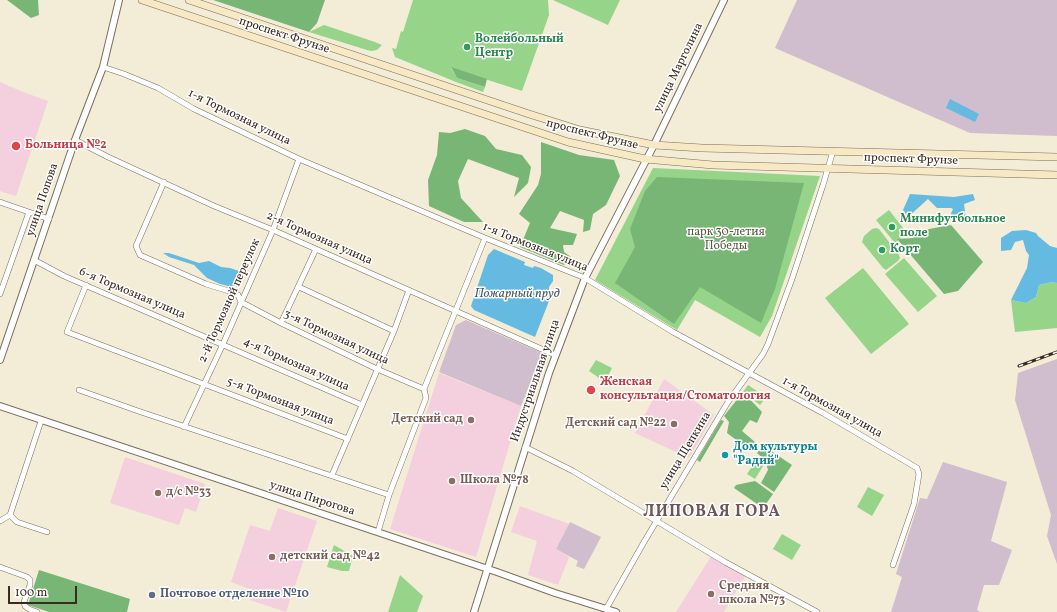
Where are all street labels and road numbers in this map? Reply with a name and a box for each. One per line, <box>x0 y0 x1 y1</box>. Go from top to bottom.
street label: проспект Фрунзе <box>237 15 331 57</box>
street label: улица Марголина <box>651 21 707 115</box>
street label: 1-я Тормозная улица <box>185 87 293 149</box>
street label: проспект Фрунзе <box>545 117 639 153</box>
street label: проспект Фрунзе <box>864 151 958 169</box>
street label: улица Попова <box>24 161 62 239</box>
street label: 2-я Тормозная улица <box>264 209 374 269</box>
street label: 1-я Тормозная улица <box>480 220 590 276</box>
street label: 2-й Тормозной переулок <box>196 237 264 365</box>
street label: 6-я Тормозная улица <box>76 265 188 323</box>
street label: 3-я Тормозная улица <box>281 307 391 369</box>
street label: Индустриальная улица <box>508 318 564 444</box>
street label: 4-я Тормозная улица <box>241 335 351 395</box>
street label: 1-я Тормозная улица <box>779 374 885 442</box>
street label: 5-я Тормозная улица <box>224 375 336 429</box>
street label: улица Щепкина <box>657 410 715 492</box>
street label: улица Пирогова <box>268 478 356 520</box>

